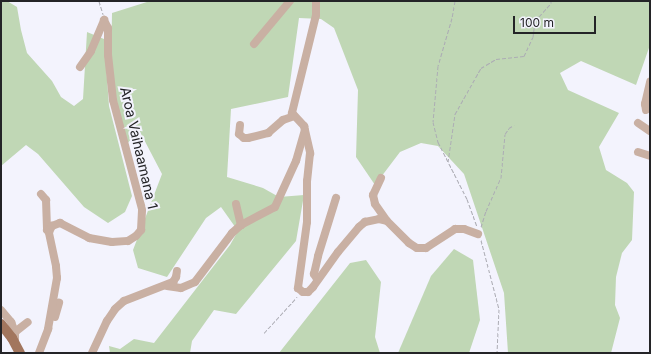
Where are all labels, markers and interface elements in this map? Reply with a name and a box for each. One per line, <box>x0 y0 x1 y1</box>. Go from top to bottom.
scale bar <box>515 8 598 34</box>
text: 100 m <box>520 15 554 30</box>
street label: Aroa Vaihaamana 1 <box>117 85 161 211</box>

